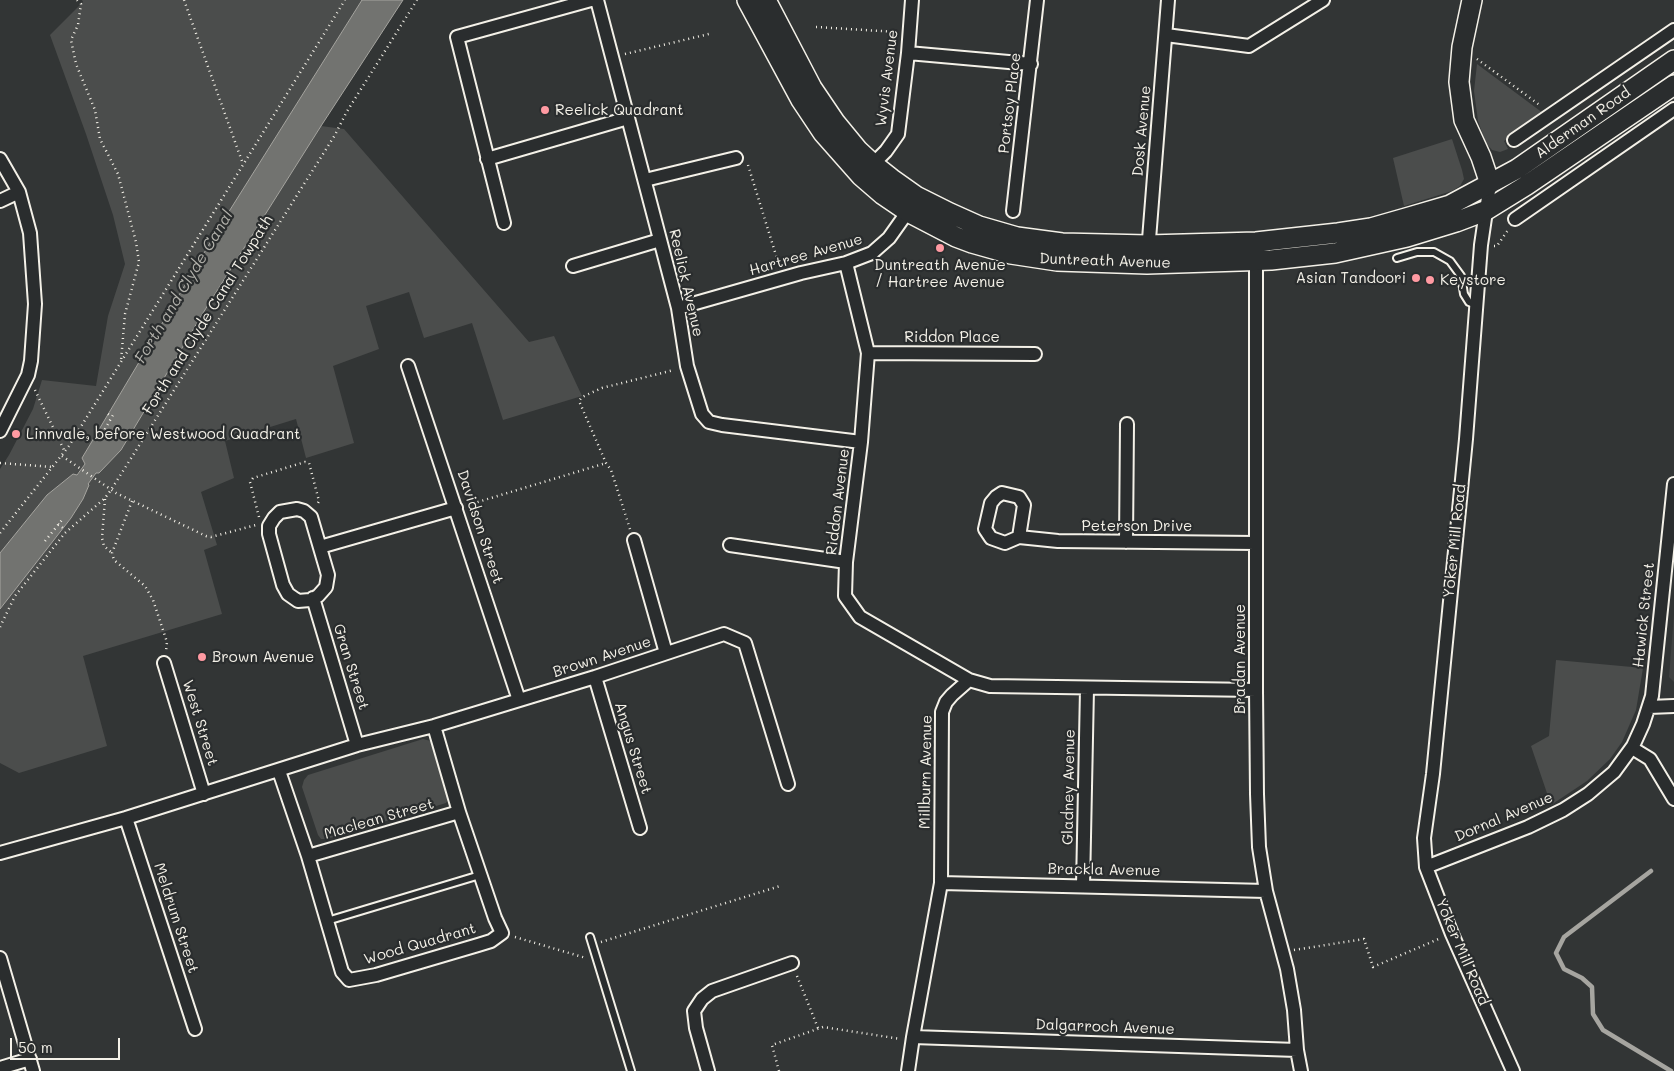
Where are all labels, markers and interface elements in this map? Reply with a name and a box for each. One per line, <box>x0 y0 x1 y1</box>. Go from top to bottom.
street label: Wyvis Avenue <box>872 29 902 127</box>
street label: Portsoy Place <box>995 52 1025 154</box>
street label: Alderman Road <box>1532 83 1634 163</box>
street label: Dosk Avenue <box>1129 85 1155 177</box>
place label: Reelick Quadrant <box>555 101 684 119</box>
marker: Reelick Quadrant <box>539 104 551 116</box>
water label: Forth and Clyde Canal <box>131 207 237 367</box>
street label: Forth and Clyde Canal Towpath <box>139 212 277 418</box>
street label: Reelick Avenue <box>665 227 707 339</box>
street label: Hartree Avenue <box>747 230 865 280</box>
marker: Duntreath Avenue / Hartree Avenue <box>934 242 946 254</box>
street label: Duntreath Avenue <box>1039 250 1171 272</box>
place label: Duntreath Avenue / Hartree Avenue <box>874 256 1006 291</box>
place label: Asian Tandoori <box>1296 269 1406 287</box>
place label: Keystore <box>1440 271 1506 289</box>
marker: Asian Tandoori <box>1410 272 1422 284</box>
marker: Keystore <box>1424 274 1436 286</box>
street label: Riddon Place <box>904 328 1000 346</box>
place label: Linnvale, before Westwood Quadrant <box>26 425 301 443</box>
marker: Linnvale, before Westwood Quadrant <box>10 428 22 440</box>
street label: Riddon Avenue <box>823 448 853 556</box>
street label: Davidson Street <box>453 468 507 586</box>
street label: Yoker Mill Road <box>1440 483 1470 599</box>
street label: Peterson Drive <box>1082 517 1192 535</box>
street label: Hawick Street <box>1630 562 1658 668</box>
street label: Bradan Avenue <box>1231 604 1249 714</box>
street label: Gran Street <box>329 622 373 712</box>
street label: Brown Avenue <box>551 633 653 681</box>
place label: Brown Avenue <box>212 648 314 666</box>
marker: Brown Avenue <box>196 651 208 663</box>
street label: West Street <box>178 678 222 768</box>
street label: Angus Street <box>610 700 656 796</box>
street label: Millburn Avenue <box>916 715 936 829</box>
street label: Gladney Avenue <box>1059 729 1079 845</box>
street label: Dornal Avenue <box>1452 788 1556 846</box>
street label: Maclean Street <box>322 795 436 843</box>
street label: Brackla Avenue <box>1047 860 1161 880</box>
street label: Meldrum Street <box>150 861 202 975</box>
street label: Yoker Mill Road <box>1431 896 1493 1008</box>
street label: Wood Quadrant <box>362 919 478 969</box>
street label: Dalgarroch Avenue <box>1035 1016 1175 1038</box>
scale bar <box>12 1028 122 1060</box>
text: 50 m <box>18 1037 53 1057</box>

